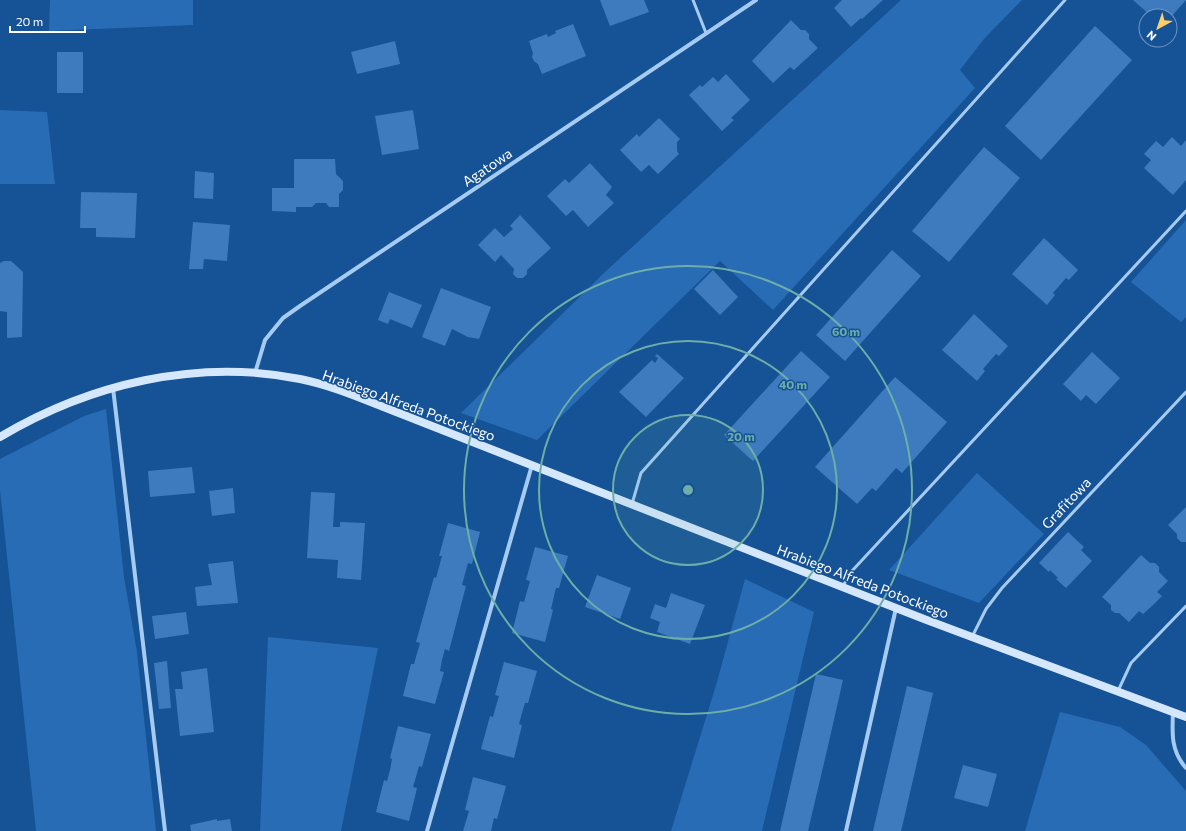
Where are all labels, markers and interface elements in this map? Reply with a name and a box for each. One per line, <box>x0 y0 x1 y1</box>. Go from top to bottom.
scale bar <box>10 8 85 34</box>
north arrow <box>1138 8 1178 48</box>
text: 20 m <box>16 14 43 28</box>
text: N <box>1144 28 1159 44</box>
street label: Agatowa <box>459 144 515 190</box>
text: 60 m <box>832 324 860 338</box>
street label: Hrabiego Alfreda Potockiego <box>320 366 498 444</box>
text: 40 m <box>779 377 807 391</box>
text: 20 m <box>727 429 755 443</box>
street label: Grafitowa <box>1038 474 1094 532</box>
centre of rings <box>681 483 695 497</box>
street label: Hrabiego Alfreda Potockiego <box>775 540 951 622</box>

